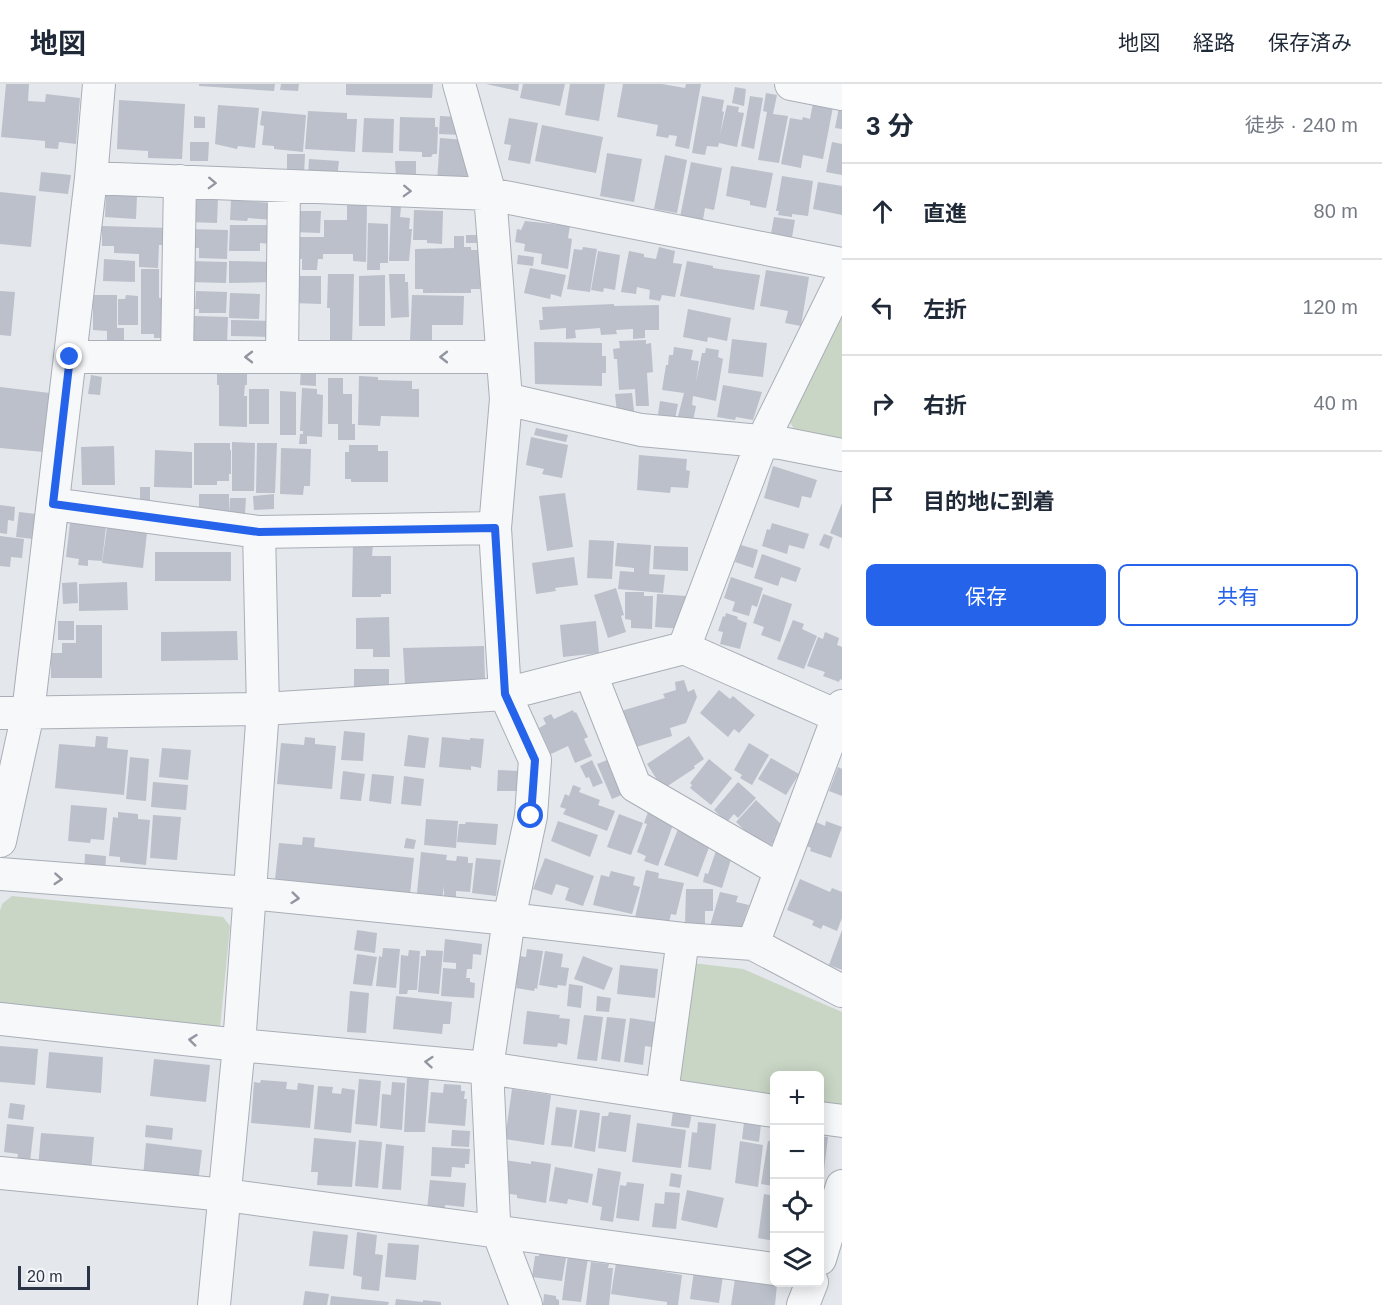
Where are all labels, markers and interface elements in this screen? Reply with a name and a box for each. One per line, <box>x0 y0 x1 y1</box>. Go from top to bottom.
text: 地図 <box>30 28 86 59</box>
text: 地図 <box>1118 31 1160 54</box>
text: 経路 <box>1193 31 1235 54</box>
text: 保存済み <box>1268 31 1352 54</box>
text: 3 分 <box>866 111 914 141</box>
text: 徒歩 · 240 m <box>1245 114 1358 136</box>
one-way arrow <box>208 176 217 189</box>
one-way arrow <box>403 184 412 197</box>
icon: ahead <box>866 195 899 228</box>
text: 80 m <box>1314 200 1358 222</box>
text: 直進 <box>923 201 967 226</box>
icon: left <box>866 291 899 324</box>
text: 120 m <box>1302 296 1358 318</box>
text: 左折 <box>923 297 967 322</box>
route end <box>56 343 82 369</box>
one-way arrow <box>244 351 253 363</box>
one-way arrow <box>439 351 448 363</box>
icon: right <box>866 387 899 420</box>
text: 40 m <box>1314 392 1358 414</box>
text: 右折 <box>923 393 967 418</box>
icon: arrive <box>866 483 899 516</box>
text: 目的地に到着 <box>923 489 1055 514</box>
button: 保存 <box>866 564 1106 626</box>
button: 共有 <box>1118 564 1358 626</box>
route start <box>517 802 543 828</box>
one-way arrow <box>54 872 63 885</box>
one-way arrow <box>290 891 299 904</box>
one-way arrow <box>188 1034 198 1047</box>
one-way arrow <box>424 1056 433 1069</box>
map controls <box>770 1071 824 1287</box>
button: + <box>770 1071 824 1125</box>
button: − <box>770 1125 824 1179</box>
button: locate <box>770 1179 824 1233</box>
button: layers <box>770 1233 824 1287</box>
scale bar <box>18 1263 90 1290</box>
text: 20 m <box>27 1268 63 1285</box>

